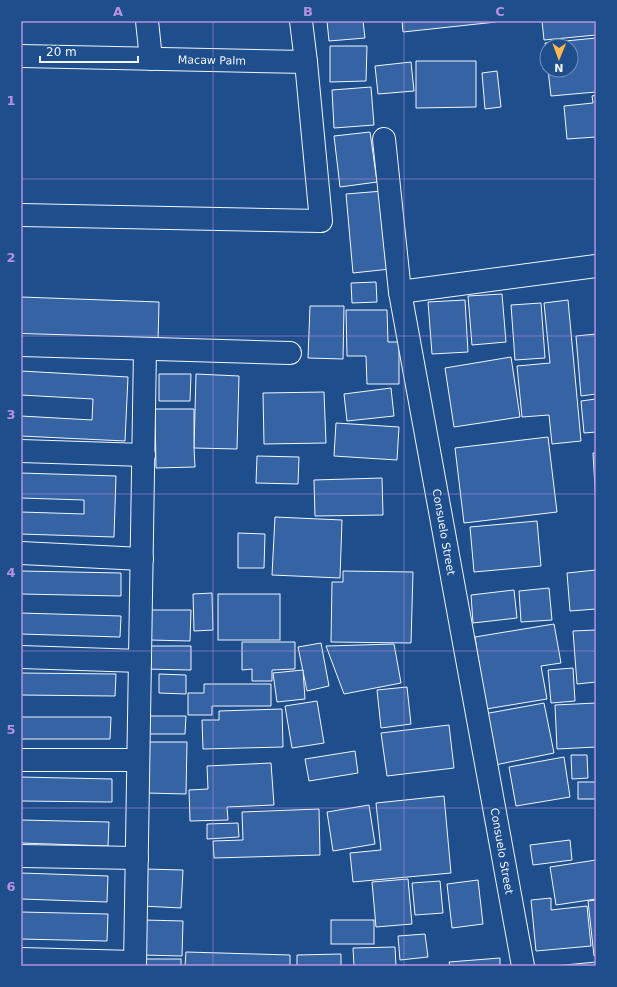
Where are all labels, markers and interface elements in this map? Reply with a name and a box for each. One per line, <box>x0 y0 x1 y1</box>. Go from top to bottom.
text: A <box>113 4 123 19</box>
text: B <box>303 4 313 19</box>
text: C <box>495 4 505 19</box>
scale bar <box>40 38 138 64</box>
north arrow <box>539 38 579 78</box>
text: 20 m <box>46 45 77 59</box>
street label: Macaw Palm <box>178 53 246 68</box>
text: N <box>554 61 564 74</box>
text: 1 <box>6 93 16 108</box>
text: 2 <box>6 250 16 265</box>
text: 3 <box>6 407 16 422</box>
street label: Consuelo Street <box>430 488 458 577</box>
text: 4 <box>6 565 16 580</box>
text: 5 <box>6 722 16 737</box>
street label: Consuelo Street <box>488 807 516 896</box>
text: 6 <box>6 879 16 894</box>

